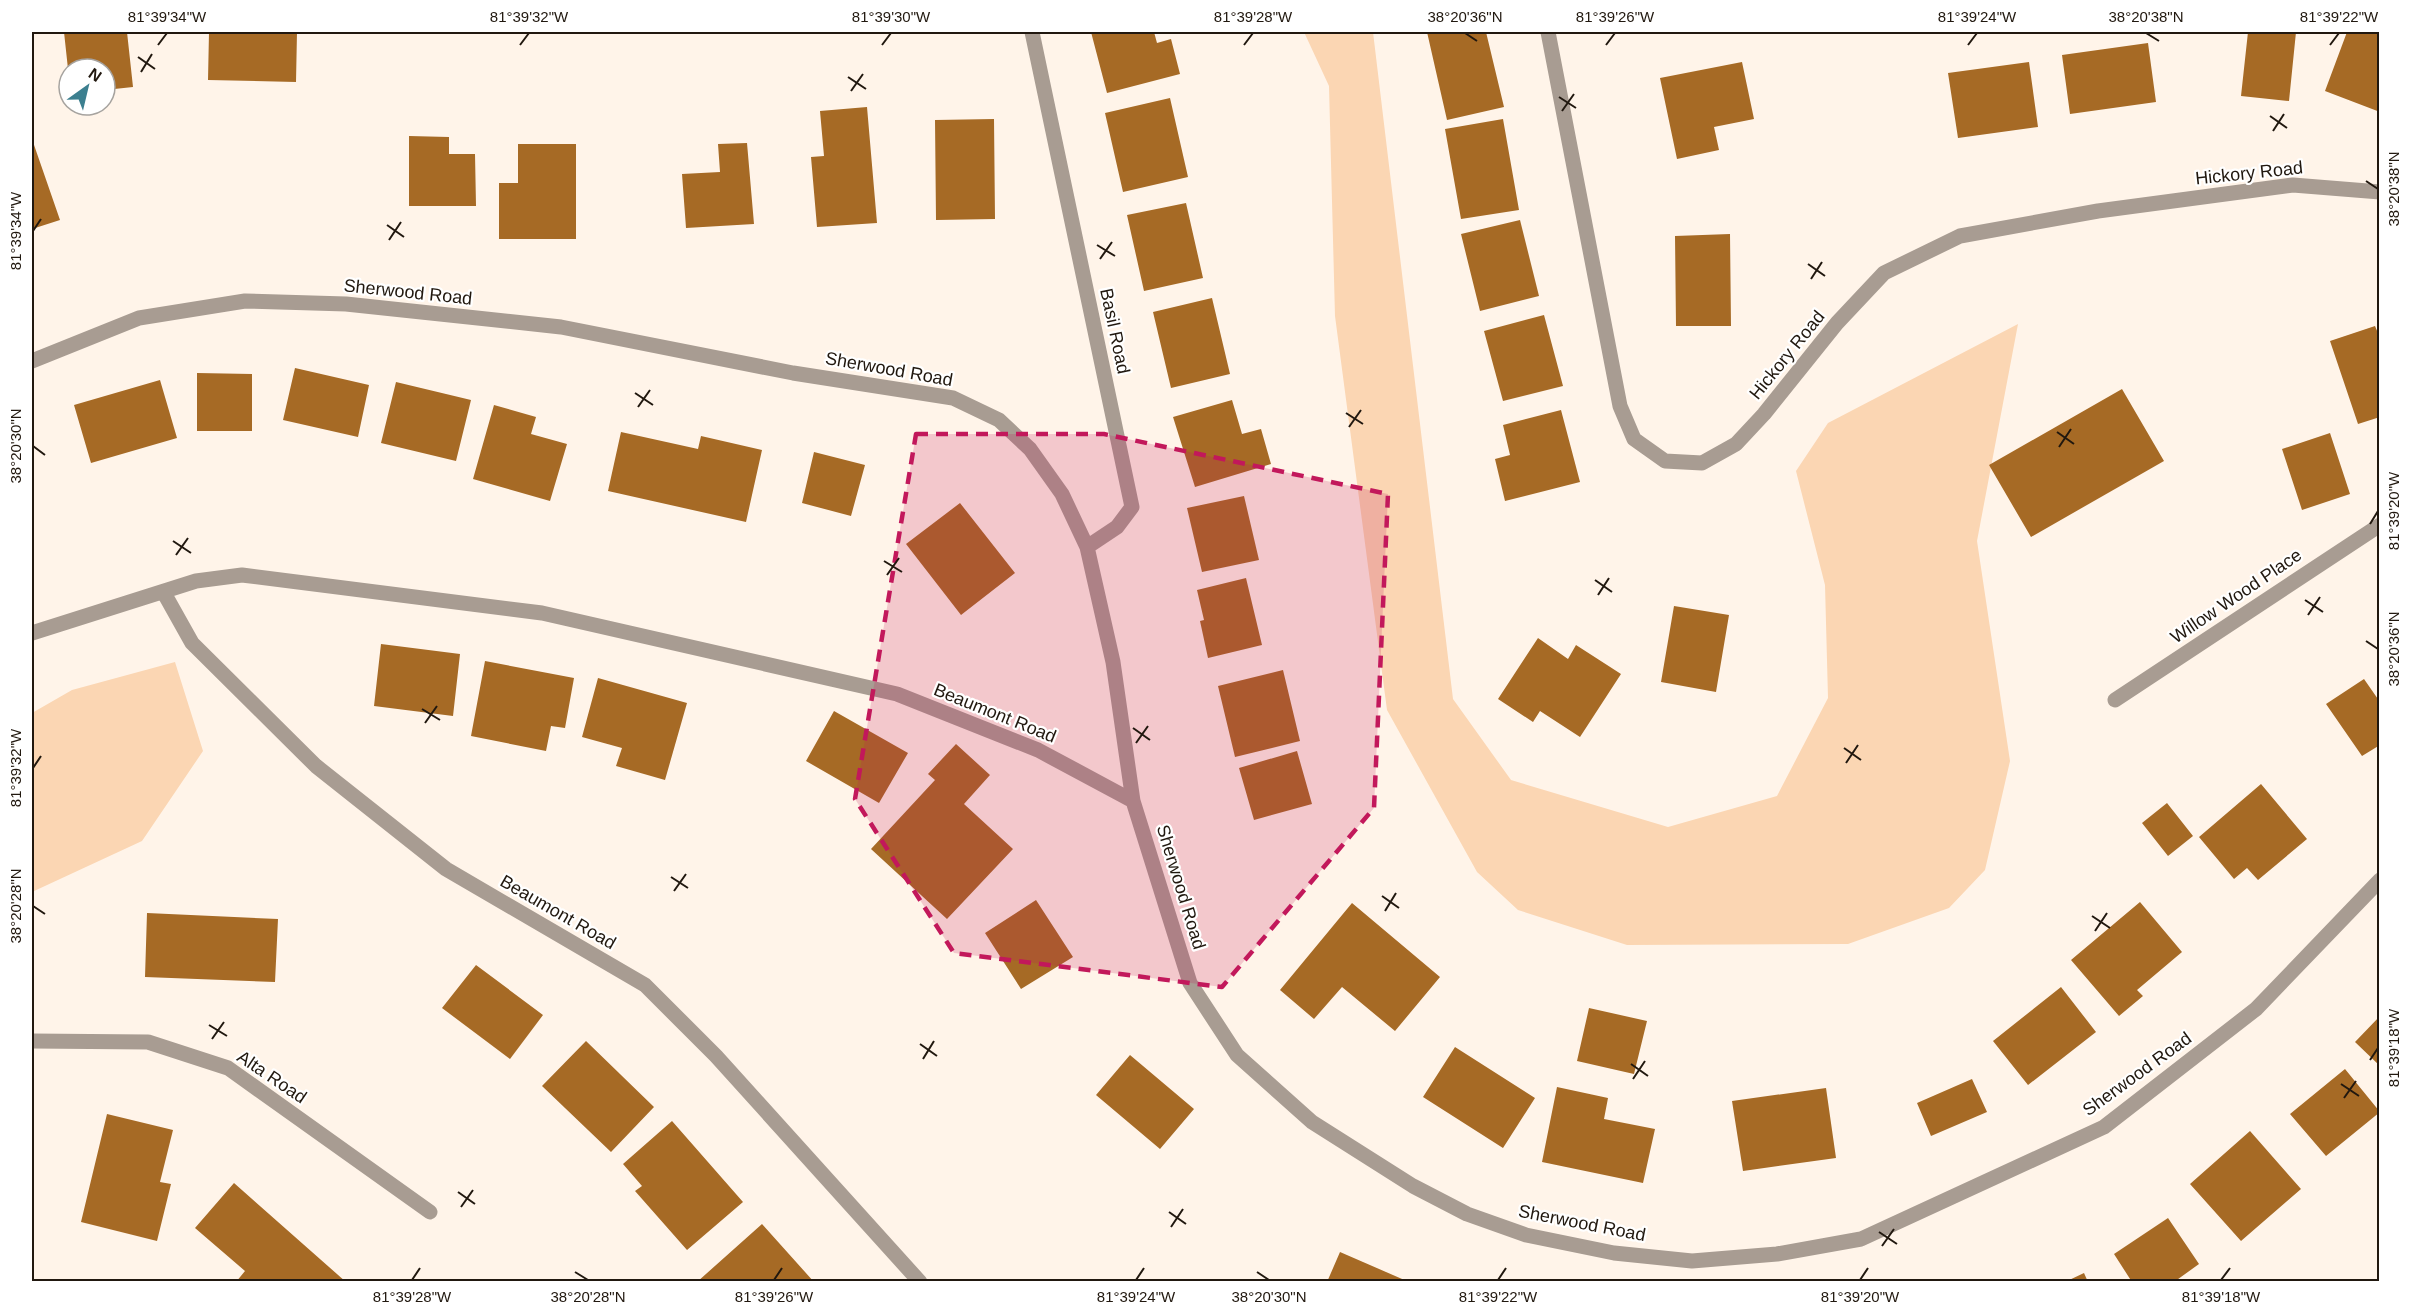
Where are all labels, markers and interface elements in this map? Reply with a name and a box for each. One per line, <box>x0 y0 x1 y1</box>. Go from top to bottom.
text: 81°39'34"W <box>128 8 207 25</box>
text: 81°39'32"W <box>490 8 569 25</box>
text: 81°39'30"W <box>852 8 931 25</box>
text: 81°39'28"W <box>1214 8 1293 25</box>
text: 38°20'36"N <box>1427 8 1503 25</box>
text: 81°39'26"W <box>1576 8 1655 25</box>
text: 81°39'24"W <box>1938 8 2017 25</box>
text: 38°20'38"N <box>2108 8 2184 25</box>
text: 81°39'22"W <box>2300 8 2379 25</box>
north arrow <box>57 57 117 117</box>
text: N <box>86 65 105 85</box>
text: 38°20'38"N <box>2385 151 2402 227</box>
street label: Hickory Road <box>2194 157 2304 189</box>
text: 81°39'34"W <box>7 191 24 270</box>
street label: Sherwood Road <box>343 275 473 309</box>
street label: Basil Road <box>1096 286 1134 376</box>
street label: Hickory Road <box>1745 307 1829 403</box>
street label: Sherwood Road <box>824 348 954 390</box>
text: 38°20'30"N <box>7 408 24 484</box>
text: 81°39'20"W <box>2385 471 2402 550</box>
street label: Willow Wood Place <box>2167 545 2305 647</box>
text: 38°20'36"N <box>2385 611 2402 687</box>
street label: Beaumont Road <box>931 679 1059 747</box>
text: 81°39'32"W <box>7 728 24 807</box>
street label: Sherwood Road <box>1153 822 1209 952</box>
text: 38°20'28"N <box>7 868 24 944</box>
street label: Beaumont Road <box>497 871 619 953</box>
text: 81°39'18"W <box>2385 1008 2402 1087</box>
street label: Sherwood Road <box>2079 1028 2195 1120</box>
street label: Alta Road <box>234 1047 310 1107</box>
street label: Sherwood Road <box>1517 1201 1647 1245</box>
text: 81°39'28"W <box>373 1288 452 1305</box>
text: 38°20'28"N <box>550 1288 626 1305</box>
text: 81°39'26"W <box>735 1288 814 1305</box>
text: 81°39'24"W <box>1097 1288 1176 1305</box>
text: 38°20'30"N <box>1231 1288 1307 1305</box>
text: 81°39'22"W <box>1459 1288 1538 1305</box>
text: 81°39'20"W <box>1821 1288 1900 1305</box>
text: 81°39'18"W <box>2182 1288 2261 1305</box>

